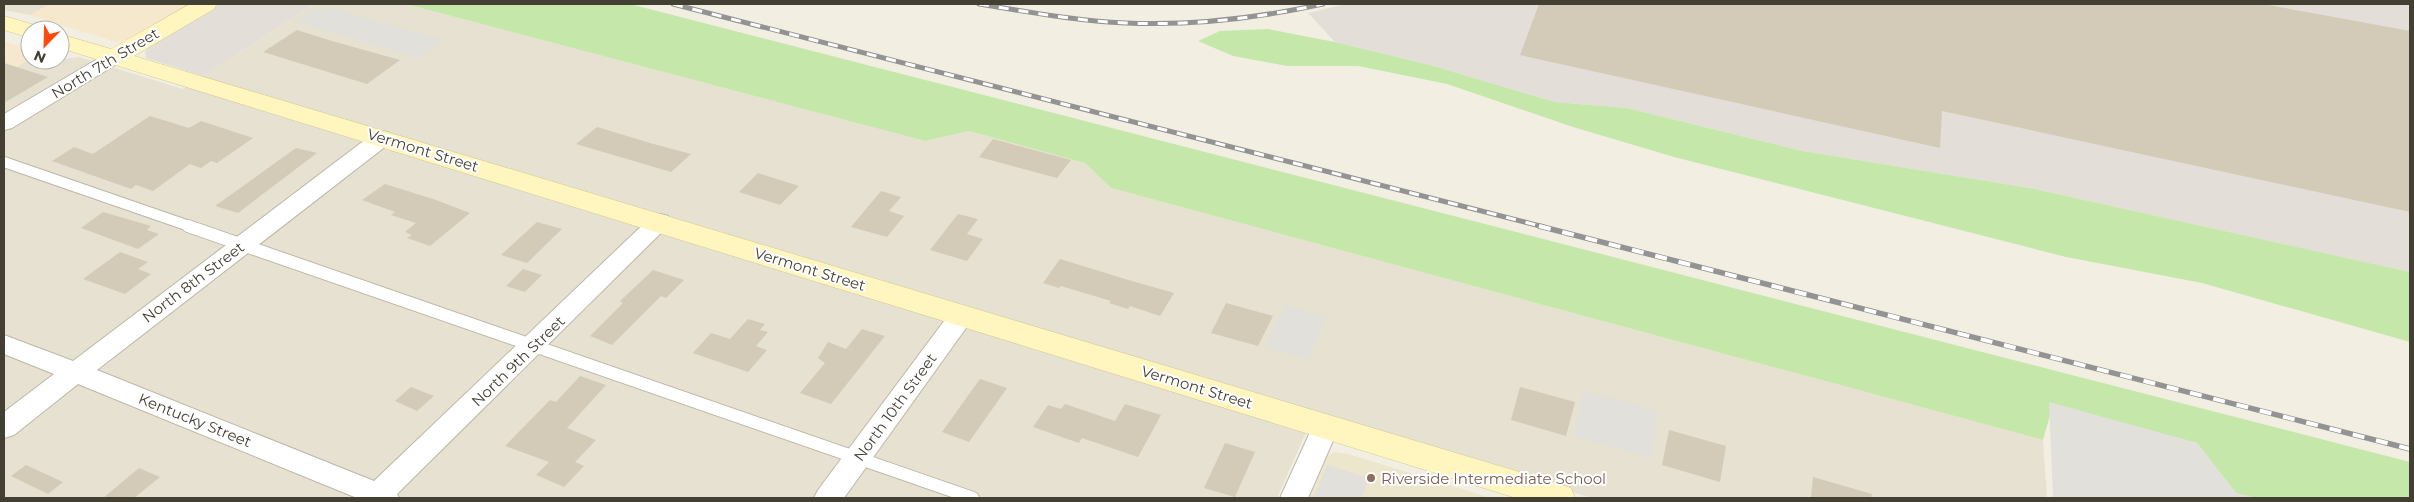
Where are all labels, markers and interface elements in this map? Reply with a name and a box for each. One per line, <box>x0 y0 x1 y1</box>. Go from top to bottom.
north arrow <box>20 20 70 70</box>
street label: North 7th Street <box>48 23 162 103</box>
text: N <box>31 46 49 67</box>
street label: Vermont Street <box>365 124 481 176</box>
street label: North 8th Street <box>138 237 248 327</box>
street label: Vermont Street <box>752 243 868 295</box>
street label: North 9th Street <box>467 312 569 410</box>
street label: North 10th Street <box>849 349 941 465</box>
street label: Vermont Street <box>1139 361 1255 413</box>
street label: Kentucky Street <box>136 389 254 451</box>
place label: Riverside Intermediate School <box>1381 469 1606 488</box>
marker: Riverside Intermediate School <box>1365 472 1377 484</box>

